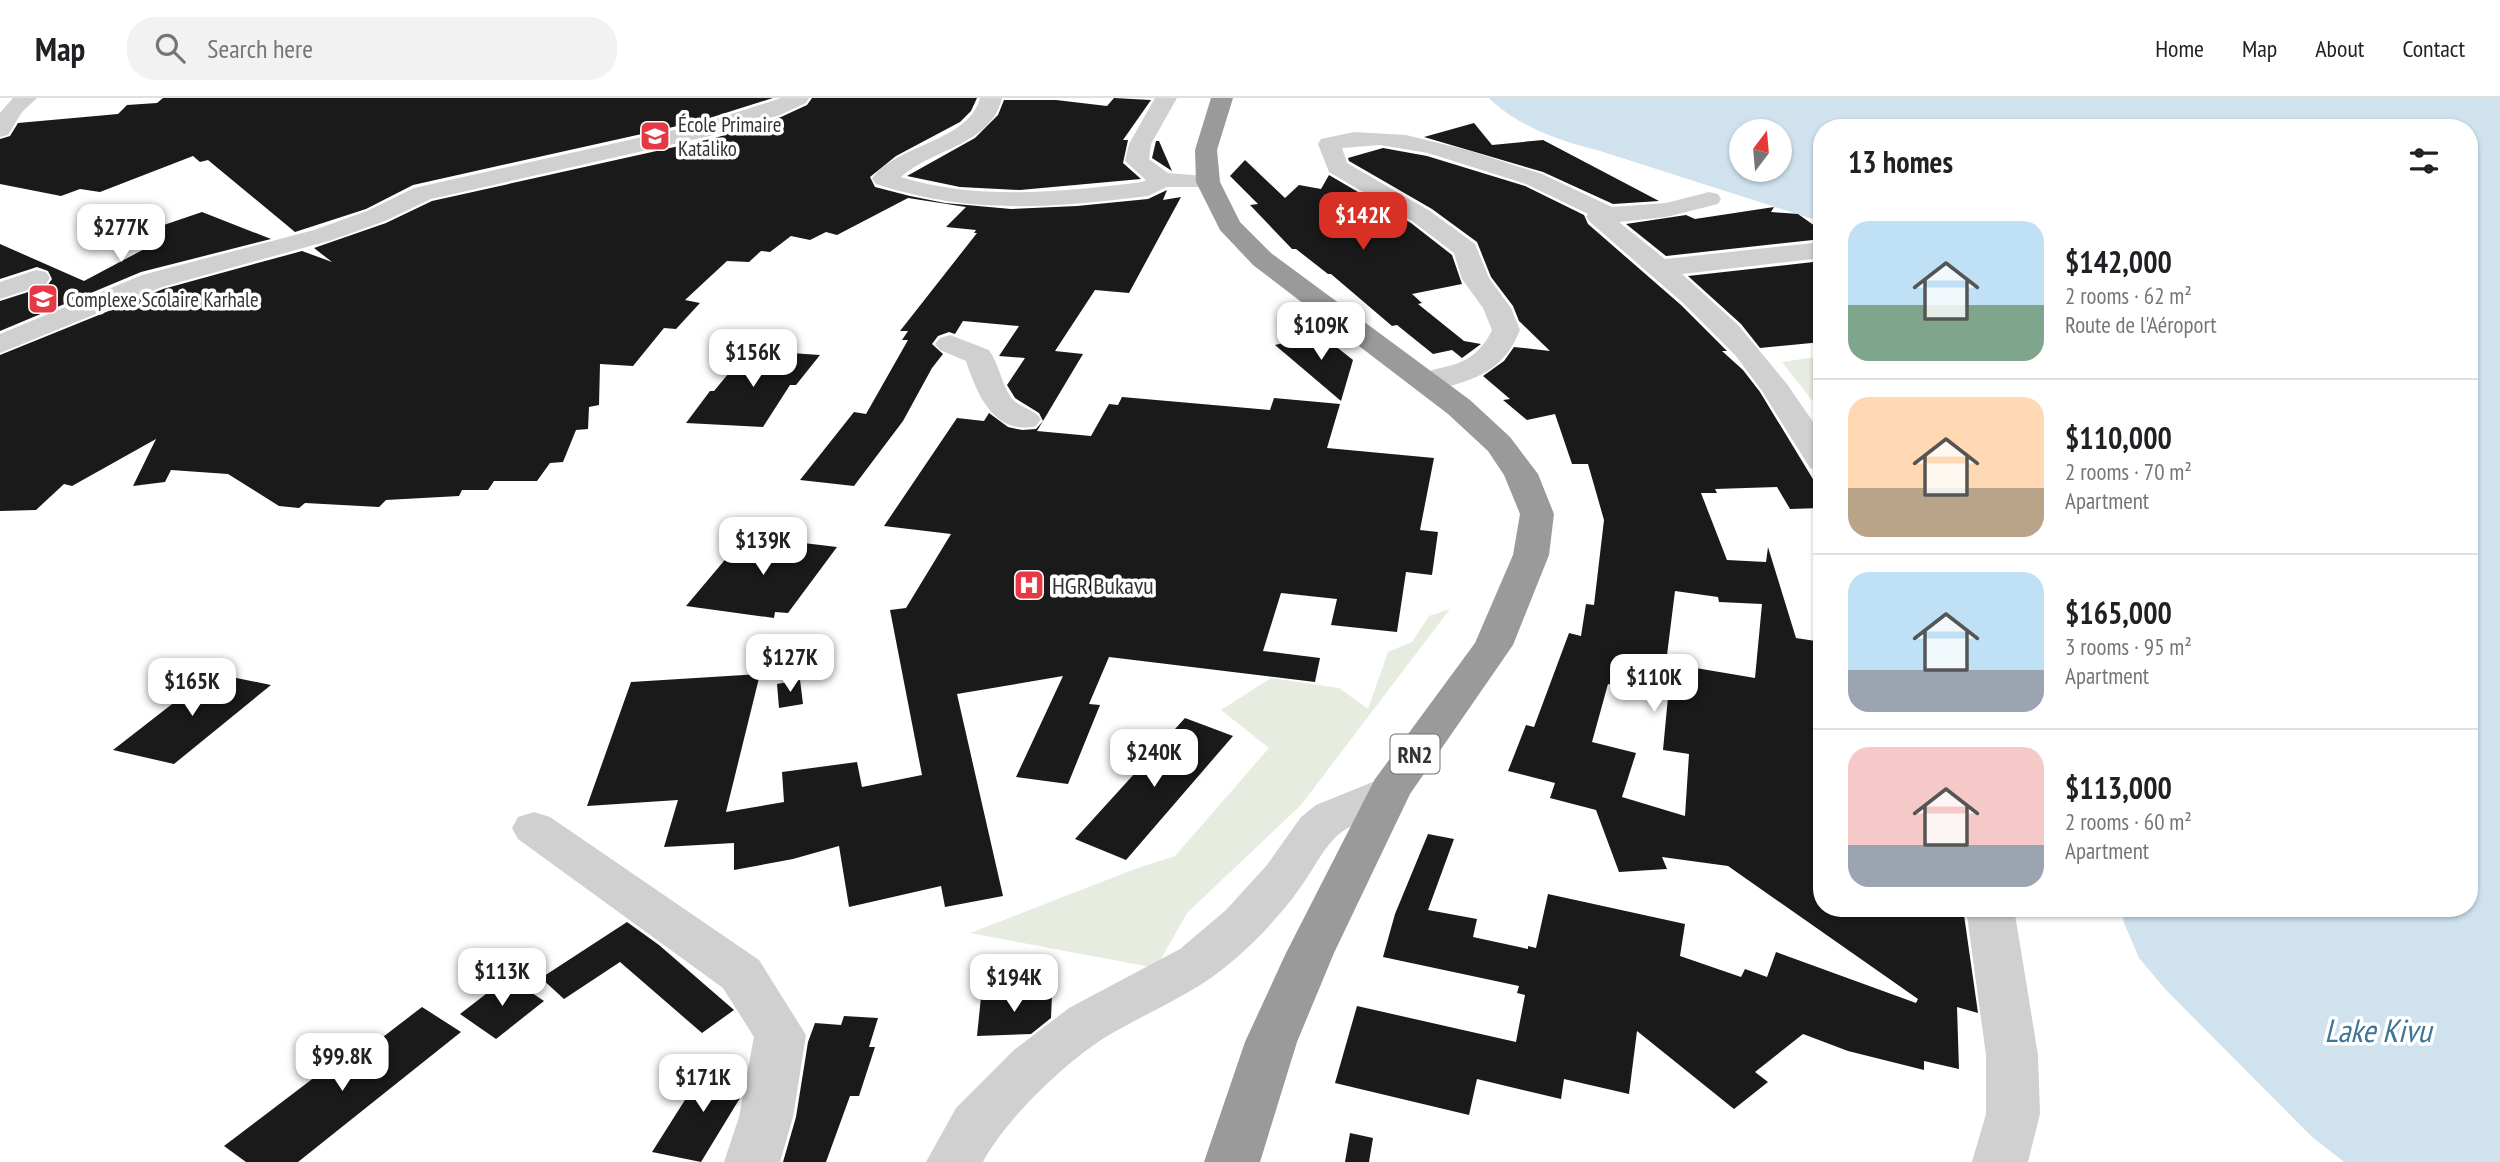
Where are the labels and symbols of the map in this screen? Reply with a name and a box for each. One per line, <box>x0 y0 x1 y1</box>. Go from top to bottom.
place label: École Primaire Kataliko <box>678 111 782 162</box>
school or university icon: École Primaire Kataliko <box>638 119 672 153</box>
north arrow <box>1729 119 1792 182</box>
pin: $142K <box>1314 192 1412 252</box>
pin: $277K <box>72 204 170 264</box>
school or university icon: Complexe Scolaire Karhale <box>26 282 60 316</box>
place label: Complexe Scolaire Karhale <box>66 286 259 313</box>
pin: $109K <box>1272 302 1370 362</box>
pin: $156K <box>704 330 802 389</box>
pin: $139K <box>714 518 812 577</box>
hospital icon: HGR Bukavu <box>1012 568 1046 602</box>
place label: HGR Bukavu <box>1052 570 1154 601</box>
pin: $127K <box>741 634 839 694</box>
pin: $110K <box>1605 654 1703 714</box>
pin: $165K <box>143 658 241 718</box>
pin: $240K <box>1105 730 1203 789</box>
road number: RN2 <box>1390 734 1440 774</box>
pin: $113K <box>453 948 551 1008</box>
pin: $194K <box>965 954 1063 1014</box>
water label: Lake Kivu <box>2325 1009 2433 1051</box>
pin: $99.8K <box>285 1034 399 1093</box>
pin: $171K <box>654 1054 752 1114</box>

